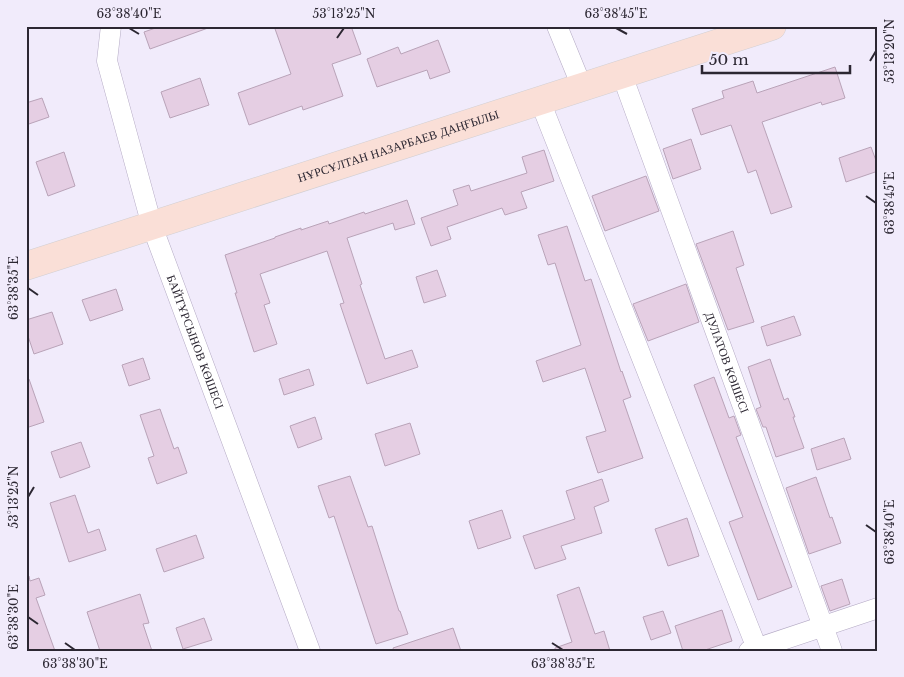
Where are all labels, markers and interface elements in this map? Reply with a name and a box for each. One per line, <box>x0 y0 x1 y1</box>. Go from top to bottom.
text: 63°38'40"E <box>97 6 162 21</box>
text: 53°13'25"N <box>312 6 376 21</box>
text: 63°38'45"E <box>584 6 648 21</box>
text: 53°13'20"N <box>882 18 897 83</box>
scale bar <box>702 42 849 74</box>
text: 50 m <box>709 50 749 69</box>
street label: НҰРСҰЛТАН НАЗАРБАЕВ ДАҢҒЫЛЫ <box>295 106 501 185</box>
text: 63°38'45"E <box>882 171 897 235</box>
text: 63°38'35"E <box>6 256 21 320</box>
street label: БАЙТҰРСЫНОВ КӨШЕСІ <box>164 272 227 411</box>
street label: ДУЛАТОВ КӨШЕСІ <box>702 310 753 415</box>
text: 53°13'25"N <box>6 465 21 529</box>
text: 63°38'40"E <box>882 499 897 564</box>
text: 63°38'30"E <box>6 584 21 650</box>
text: 63°38'30"E <box>42 656 108 671</box>
text: 63°38'35"E <box>531 656 595 671</box>

